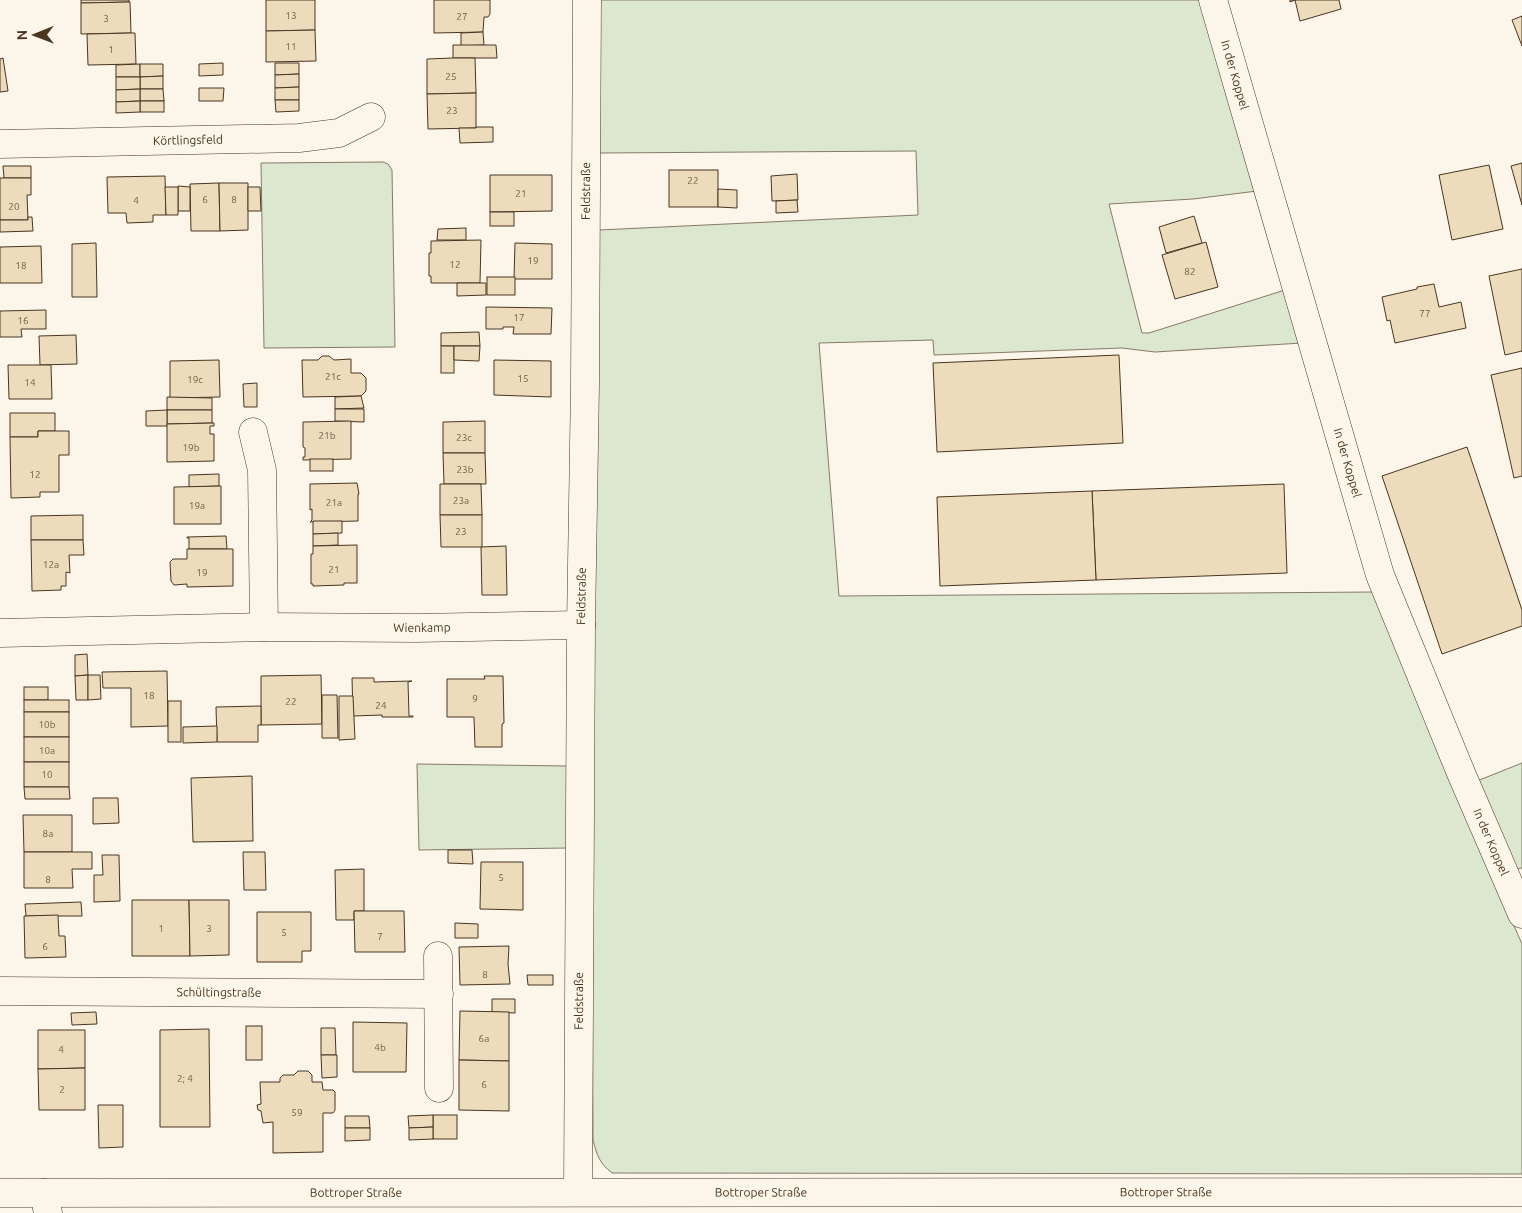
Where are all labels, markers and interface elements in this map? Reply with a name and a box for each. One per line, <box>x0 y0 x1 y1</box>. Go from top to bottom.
north arrow <box>10 10 60 60</box>
house number: 13 <box>285 10 297 21</box>
house number: 27 <box>456 11 468 22</box>
house number: 3 <box>103 13 109 24</box>
text: N <box>14 30 30 41</box>
street label: In der Koppel <box>1219 39 1251 111</box>
house number: 11 <box>285 41 297 52</box>
house number: 1 <box>108 44 114 55</box>
house number: 25 <box>445 71 457 82</box>
house number: 23 <box>446 105 458 116</box>
street label: Körtlingsfeld <box>153 133 223 147</box>
street label: Feldstraße <box>579 162 592 220</box>
house number: 22 <box>687 175 699 186</box>
house number: 21 <box>515 188 527 199</box>
house number: 6 <box>202 194 208 205</box>
house number: 8 <box>231 194 237 205</box>
house number: 4 <box>133 195 139 206</box>
house number: 20 <box>8 201 20 212</box>
house number: 19 <box>527 255 539 266</box>
house number: 12 <box>449 259 461 270</box>
house number: 18 <box>15 260 27 271</box>
house number: 82 <box>1184 266 1196 277</box>
house number: 77 <box>1419 308 1431 319</box>
house number: 17 <box>513 312 525 323</box>
house number: 16 <box>17 315 29 326</box>
house number: 21c <box>325 371 341 382</box>
house number: 15 <box>517 373 529 384</box>
house number: 19c <box>187 374 203 385</box>
house number: 14 <box>24 377 36 388</box>
street label: In der Koppel <box>1332 426 1364 499</box>
house number: 21b <box>318 430 336 441</box>
house number: 23c <box>456 432 472 443</box>
house number: 19b <box>182 442 200 453</box>
house number: 23b <box>456 464 474 475</box>
house number: 12 <box>29 469 41 480</box>
house number: 23a <box>453 495 469 506</box>
house number: 21a <box>326 497 342 508</box>
house number: 19a <box>189 500 205 511</box>
house number: 23 <box>455 526 467 537</box>
house number: 12a <box>43 559 59 570</box>
house number: 21 <box>328 564 340 575</box>
house number: 19 <box>196 567 208 578</box>
street label: Feldstraße <box>574 567 588 625</box>
street label: Wienkamp <box>393 620 451 634</box>
house number: 18 <box>143 690 155 701</box>
house number: 9 <box>472 693 478 704</box>
house number: 22 <box>285 696 297 707</box>
house number: 24 <box>375 700 387 711</box>
house number: 10b <box>38 719 56 730</box>
house number: 10a <box>39 745 55 756</box>
house number: 10 <box>41 769 53 780</box>
street label: In der Koppel <box>1471 806 1512 877</box>
house number: 8a <box>43 828 53 839</box>
house number: 5 <box>498 872 504 883</box>
house number: 8 <box>45 874 51 885</box>
house number: 1 <box>158 923 164 934</box>
house number: 3 <box>206 923 212 934</box>
house number: 5 <box>281 927 287 938</box>
house number: 7 <box>377 931 383 942</box>
house number: 6 <box>42 941 48 952</box>
house number: 8 <box>482 969 488 980</box>
street label: Feldstraße <box>572 972 585 1030</box>
street label: Schültingstraße <box>177 985 261 999</box>
house number: 6a <box>479 1033 489 1044</box>
house number: 4b <box>374 1042 386 1053</box>
house number: 4 <box>58 1044 64 1055</box>
house number: 2; 4 <box>177 1073 193 1084</box>
house number: 6 <box>481 1079 487 1090</box>
house number: 2 <box>59 1084 65 1095</box>
house number: 59 <box>291 1107 303 1118</box>
street label: Bottroper Straße <box>715 1185 807 1199</box>
street label: Bottroper Straße <box>1120 1185 1212 1198</box>
street label: Bottroper Straße <box>310 1186 402 1199</box>

